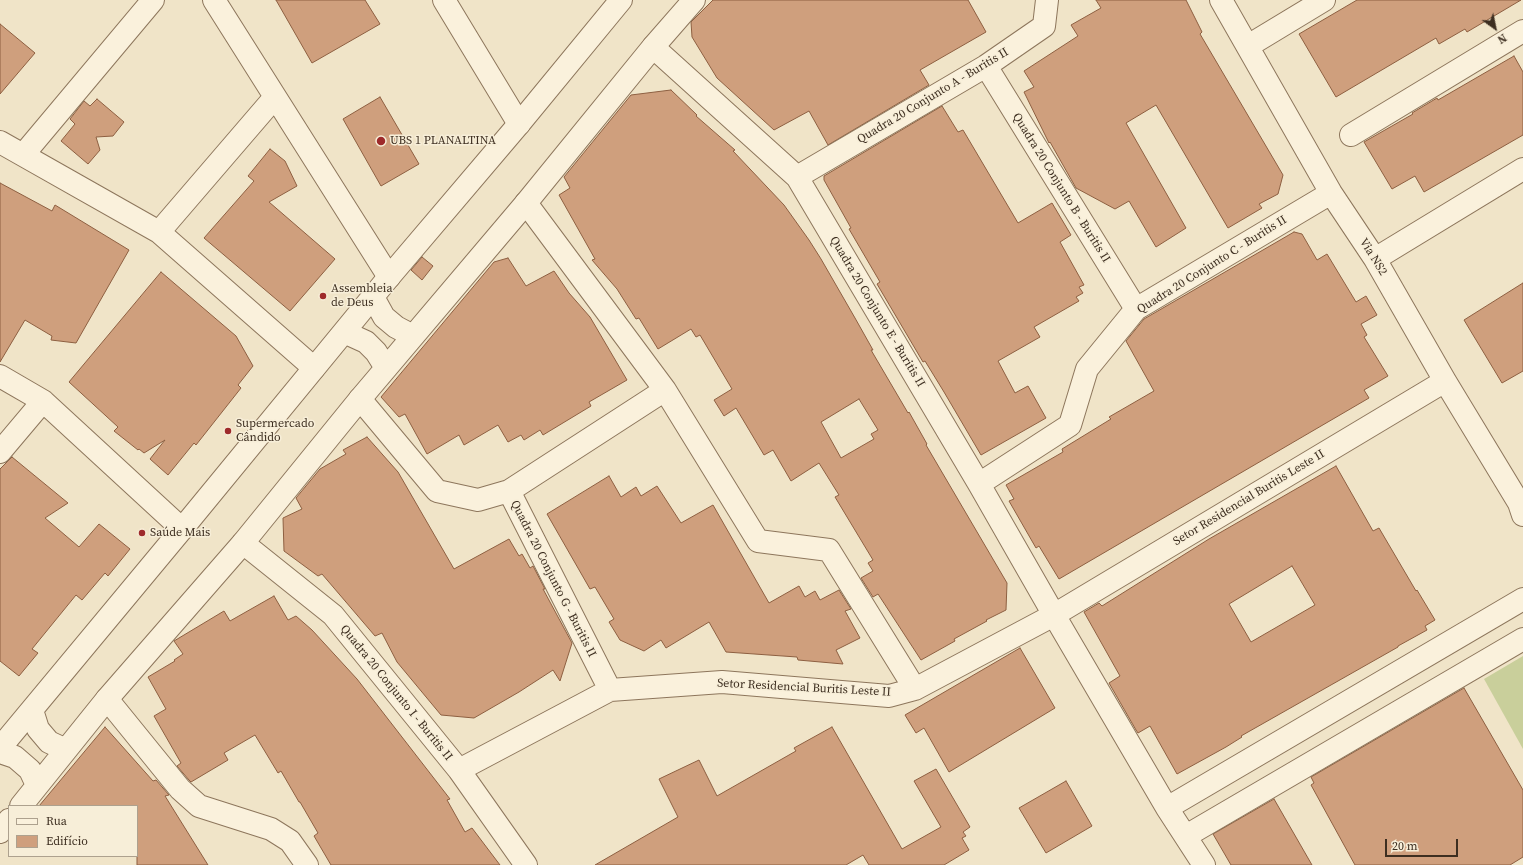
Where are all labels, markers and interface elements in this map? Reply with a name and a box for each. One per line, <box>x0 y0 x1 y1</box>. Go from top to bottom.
north arrow <box>1475 8 1515 48</box>
text: N <box>1494 30 1509 47</box>
street label: Quadra 20 Conjunto A - Buritis II <box>855 45 1011 147</box>
street label: Quadra 20 Conjunto B - Buritis II <box>1009 111 1113 265</box>
place label: UBS 1 PLANALTINA <box>390 134 496 148</box>
marker: UBS 1 PLANALTINA <box>375 135 387 147</box>
street label: Quadra 20 Conjunto C - Buritis II <box>1135 213 1289 317</box>
street label: Quadra 20 Conjunto E - Buritis II <box>826 234 928 390</box>
street label: Via NS2 <box>1356 236 1390 278</box>
place label: Assembleia de Deus <box>331 282 392 310</box>
marker: Assembleia de Deus <box>318 291 328 301</box>
place label: Supermercado Cândido <box>236 417 314 445</box>
marker: Supermercado Cândido <box>223 426 233 436</box>
street label: Setor Residencial Buritis Leste II <box>1171 447 1327 549</box>
street label: Quadra 20 Conjunto G - Buritis II <box>507 498 599 660</box>
place label: Saúde Mais <box>150 526 210 540</box>
marker: Saúde Mais <box>137 528 147 538</box>
street label: Quadra 20 Conjunto I - Buritis II <box>337 622 455 764</box>
street label: Setor Residencial Buritis Leste II <box>717 676 891 700</box>
legend <box>8 805 138 857</box>
text: Rua <box>46 813 67 829</box>
scale bar <box>1387 831 1460 857</box>
text: Edifício <box>46 833 88 849</box>
text: 20 m <box>1392 838 1418 854</box>

